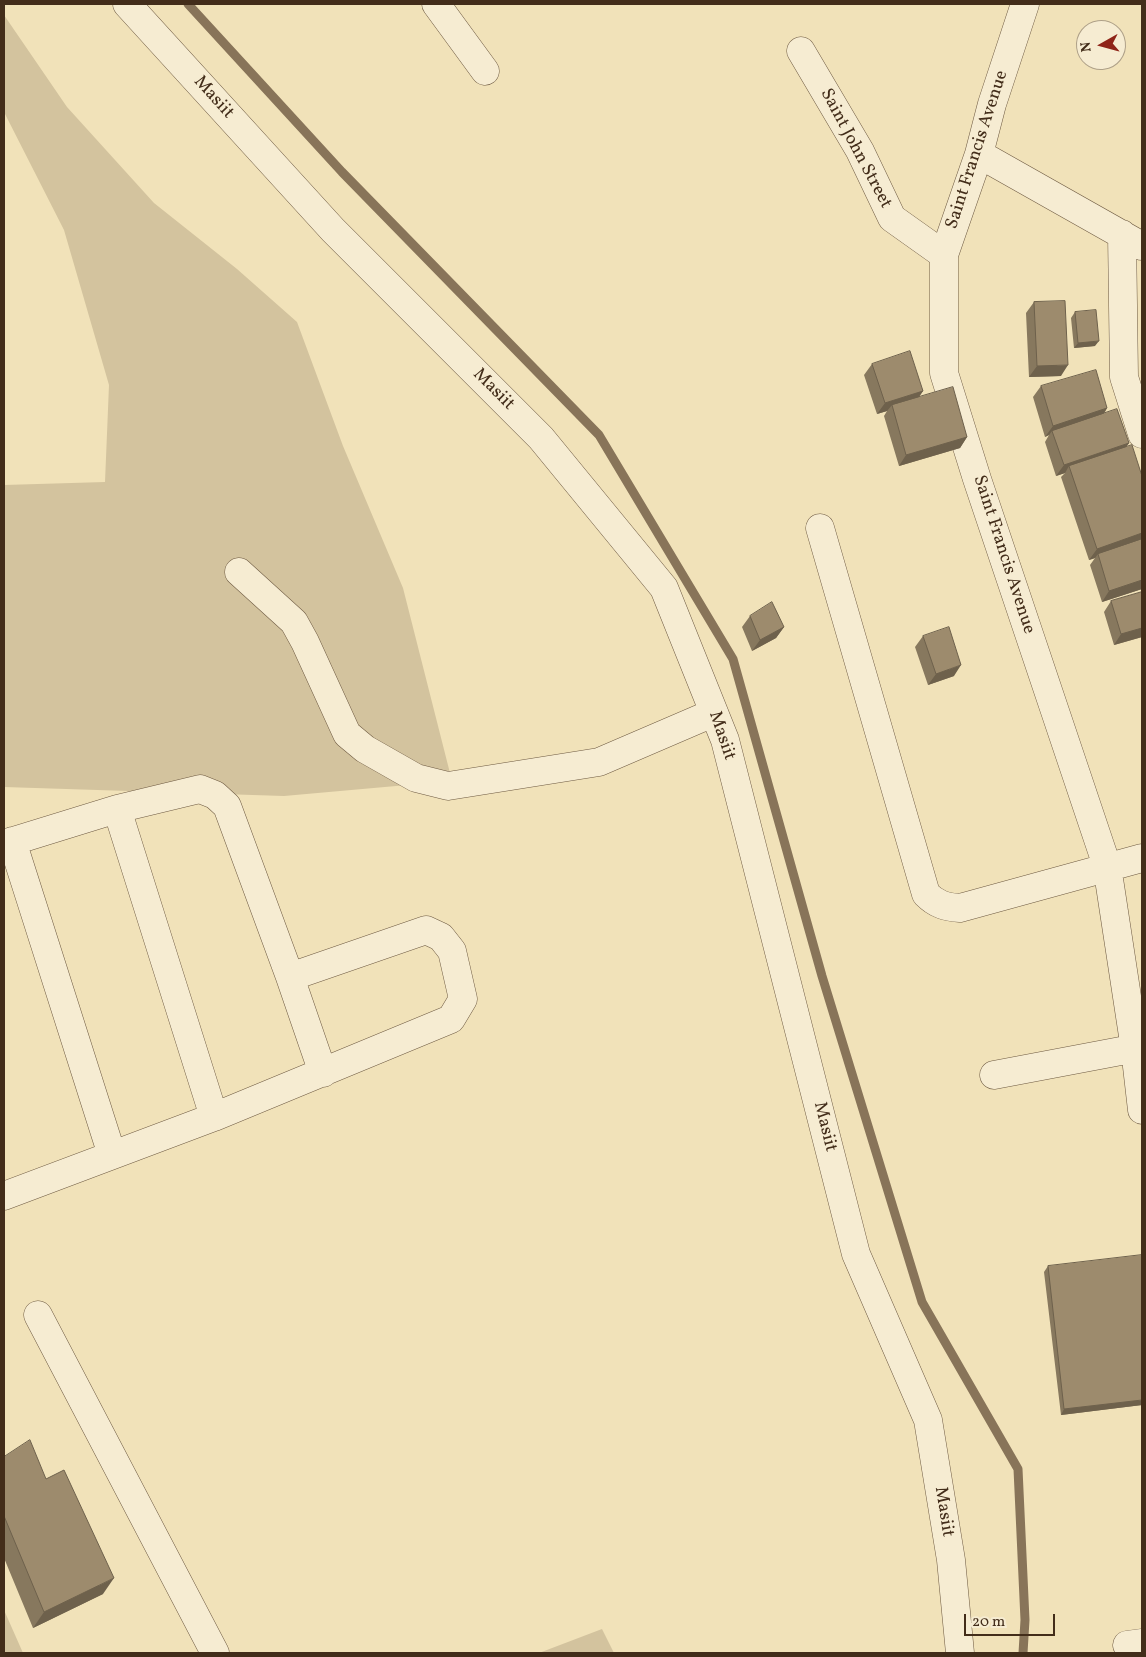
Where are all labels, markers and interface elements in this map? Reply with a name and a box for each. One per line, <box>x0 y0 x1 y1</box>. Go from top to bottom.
north arrow <box>1076 20 1126 70</box>
text: N <box>1077 41 1097 53</box>
street label: Saint Francis Avenue <box>942 68 1014 232</box>
street label: Masiit <box>188 72 238 124</box>
street label: Saint John Street <box>814 85 896 213</box>
street label: Masiit <box>467 364 519 416</box>
street label: Saint Francis Avenue <box>967 473 1039 637</box>
street label: Masiit <box>703 709 739 763</box>
street label: Masiit <box>807 1100 841 1154</box>
street label: Masiit <box>928 1485 958 1539</box>
scale bar <box>966 1604 1057 1636</box>
text: 20 m <box>972 1612 1005 1633</box>

